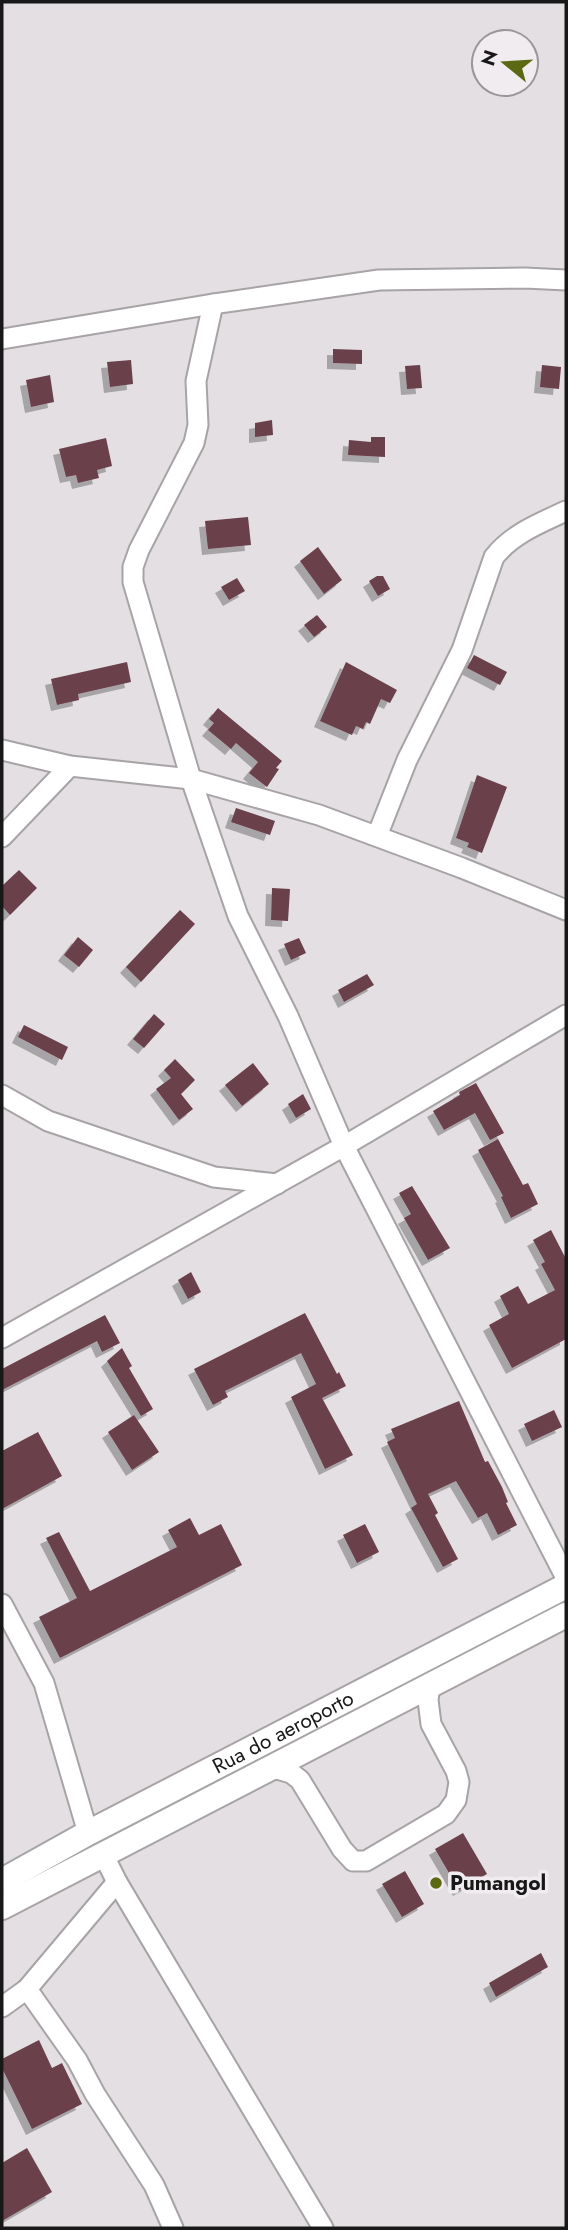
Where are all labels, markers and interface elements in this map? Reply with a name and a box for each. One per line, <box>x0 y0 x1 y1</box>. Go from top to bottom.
north arrow <box>470 28 540 98</box>
text: N <box>474 47 504 69</box>
street label: Rua do aeroporto <box>207 1683 359 1781</box>
place label: Pumangol <box>450 1868 546 1898</box>
marker: Pumangol <box>428 1875 444 1891</box>

